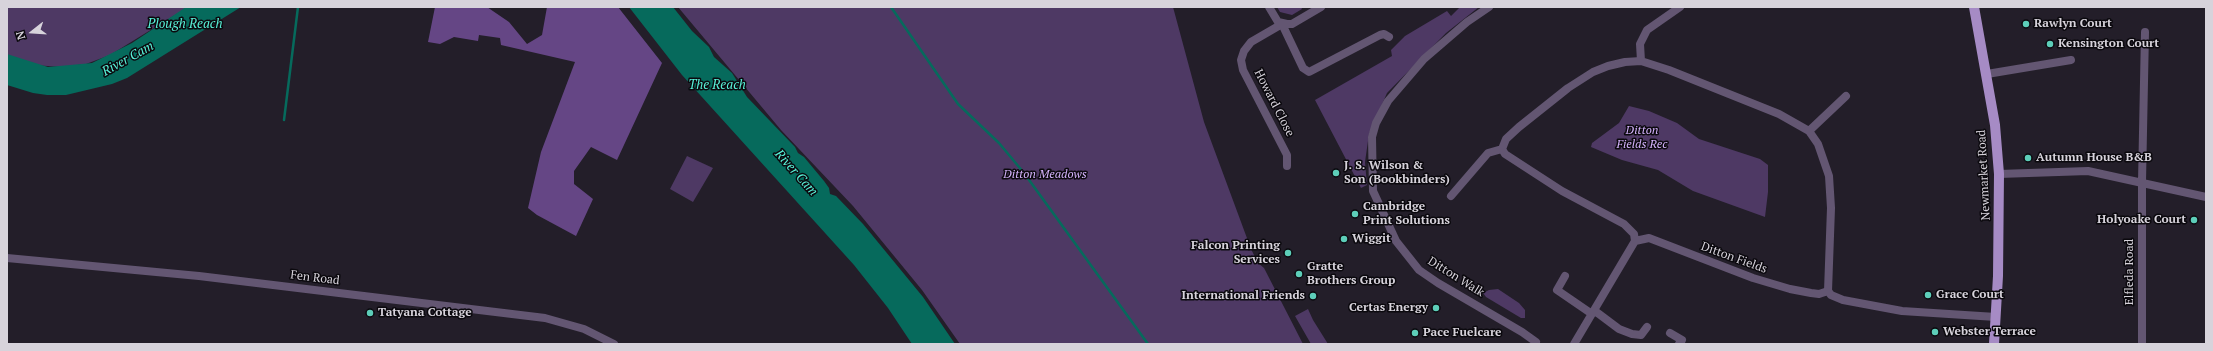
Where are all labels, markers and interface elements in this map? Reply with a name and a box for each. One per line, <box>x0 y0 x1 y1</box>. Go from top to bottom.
north arrow <box>12 12 52 52</box>
water label: Plough Reach <box>148 16 222 32</box>
place label: Rawlyn Court <box>2034 17 2112 31</box>
marker: Rawlyn Court <box>2021 19 2031 29</box>
text: N <box>13 29 28 42</box>
place label: Kensington Court <box>2058 37 2159 51</box>
water label: River Cam <box>99 38 157 80</box>
marker: Kensington Court <box>2045 39 2055 49</box>
street label: Howard Close <box>1251 67 1297 139</box>
water label: The Reach <box>688 77 746 93</box>
park label: Ditton Fields Rec <box>1617 124 1667 152</box>
street label: Newmarket Road <box>1974 129 1994 221</box>
water label: River Cam <box>771 147 821 199</box>
place label: Autumn House B&B <box>2036 151 2152 165</box>
marker: Autumn House B&B <box>2023 153 2033 163</box>
place label: J. S. Wilson & Son (Bookbinders) <box>1344 159 1450 187</box>
park label: Ditton Meadows <box>1003 168 1087 182</box>
marker: J. S. Wilson & Son (Bookbinders) <box>1331 168 1341 178</box>
place label: Cambridge Print Solutions <box>1363 200 1450 228</box>
marker: Cambridge Print Solutions <box>1350 209 1360 219</box>
place label: Holyoake Court <box>2097 213 2186 227</box>
marker: Holyoake Court <box>2189 215 2199 225</box>
place label: Wiggit <box>1352 232 1391 246</box>
marker: Wiggit <box>1339 234 1349 244</box>
place label: Falcon Printing Services <box>1191 239 1280 267</box>
street label: Ditton Fields <box>1699 239 1769 277</box>
street label: Elfleda Road <box>2123 239 2137 305</box>
marker: Falcon Printing Services <box>1283 248 1293 258</box>
street label: Ditton Walk <box>1425 254 1487 300</box>
place label: Gratte Brothers Group <box>1307 260 1395 288</box>
street label: Fen Road <box>290 268 340 288</box>
marker: Gratte Brothers Group <box>1294 269 1304 279</box>
place label: Grace Court <box>1936 288 2004 302</box>
place label: International Friends <box>1182 289 1305 303</box>
marker: Grace Court <box>1923 290 1933 300</box>
marker: International Friends <box>1308 291 1318 301</box>
place label: Certas Energy <box>1349 301 1428 315</box>
marker: Certas Energy <box>1431 303 1441 313</box>
place label: Tatyana Cottage <box>378 306 472 320</box>
marker: Tatyana Cottage <box>365 308 375 318</box>
place label: Webster Terrace <box>1943 325 2036 339</box>
place label: Pace Fuelcare <box>1423 326 1502 340</box>
marker: Webster Terrace <box>1930 327 1940 337</box>
marker: Pace Fuelcare <box>1410 328 1420 338</box>

